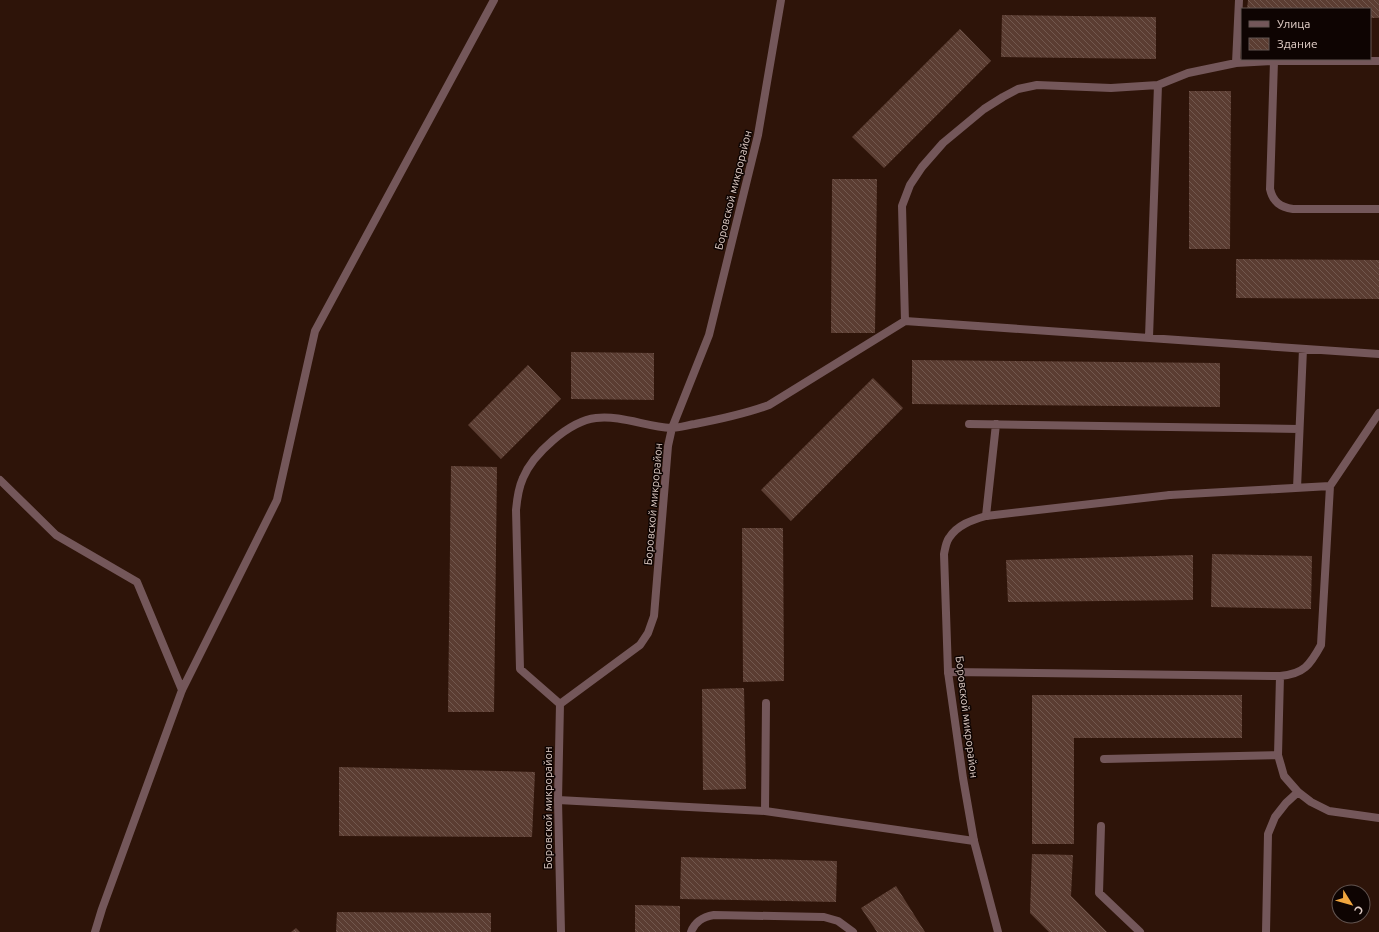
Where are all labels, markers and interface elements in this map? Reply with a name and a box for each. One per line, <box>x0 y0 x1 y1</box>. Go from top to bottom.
legend <box>1241 8 1371 60</box>
text: Улица <box>1277 17 1310 30</box>
text: Здание <box>1277 37 1318 50</box>
street label: Боровской микрорайон <box>712 129 754 251</box>
street label: Боровской микрорайон <box>642 442 664 566</box>
street label: Боровской микрорайон <box>954 655 980 779</box>
street label: Боровской микрорайон <box>542 747 554 869</box>
north arrow <box>1331 884 1371 924</box>
text: С <box>1352 904 1366 916</box>

